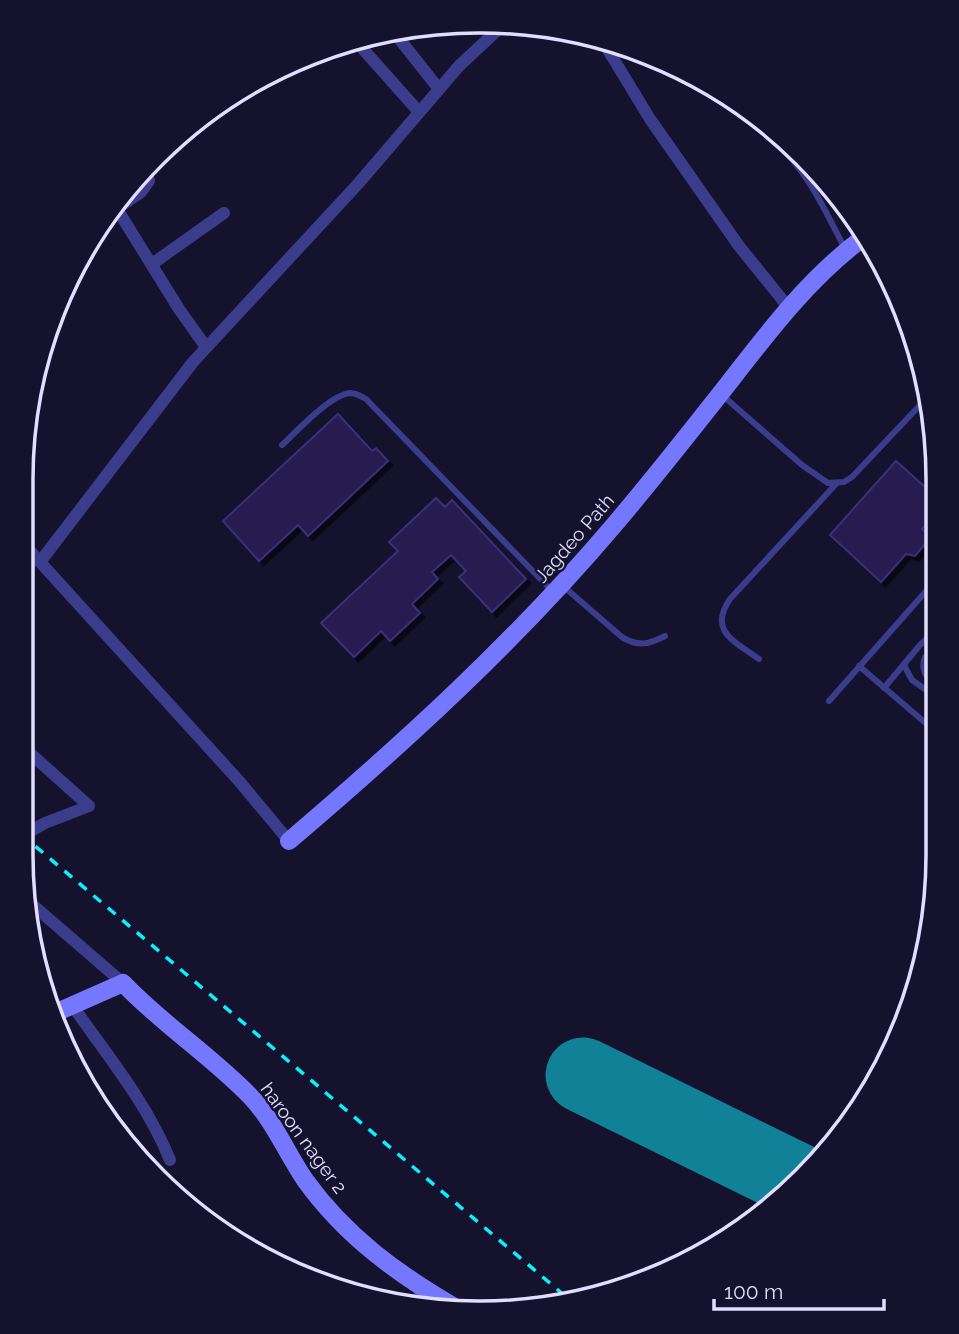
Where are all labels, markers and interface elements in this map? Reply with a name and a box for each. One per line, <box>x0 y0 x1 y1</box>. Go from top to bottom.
street label: Jagdeo Path <box>530 489 618 587</box>
street label: haroon nager 2 <box>256 1078 352 1198</box>
scale bar <box>714 1268 884 1312</box>
text: 100 m <box>724 1279 783 1304</box>

